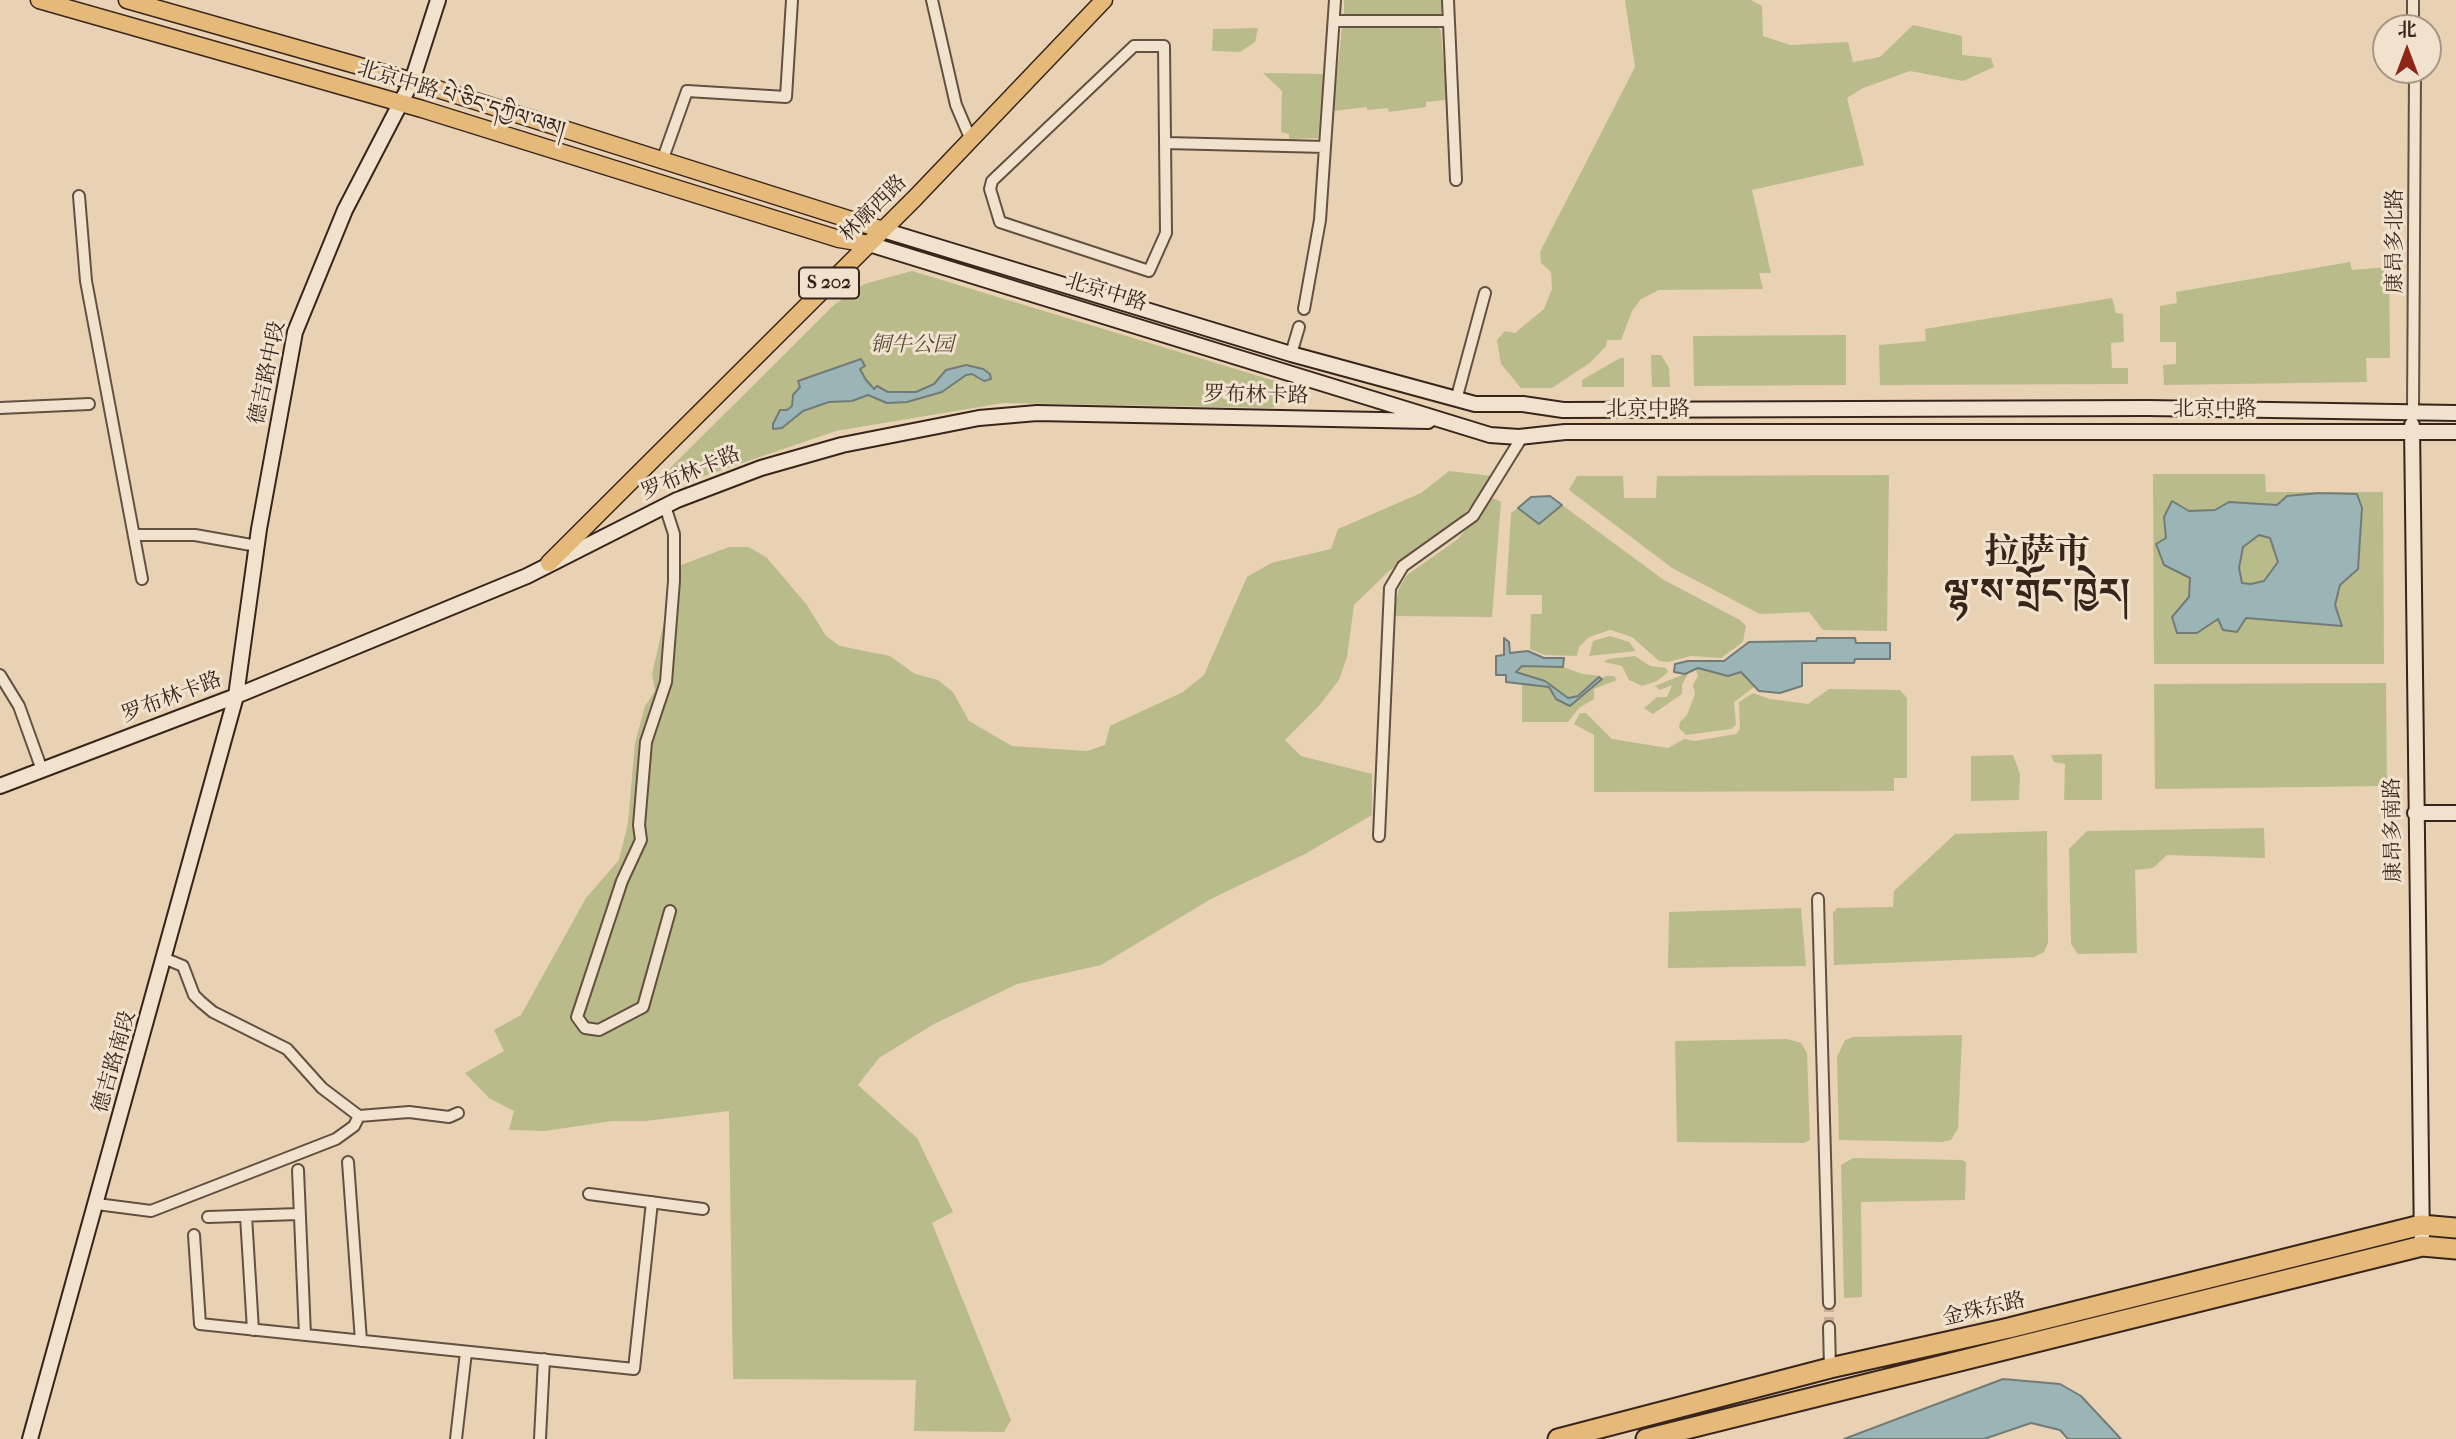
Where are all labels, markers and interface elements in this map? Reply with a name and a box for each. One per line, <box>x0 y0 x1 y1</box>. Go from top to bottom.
north arrow <box>2372 14 2442 84</box>
text: 北 <box>2397 19 2417 41</box>
street label: 北京中路 པེ་ཅིང་དཀྱིལ་ལམ། <box>354 56 568 144</box>
street label: 林廓西路 <box>835 170 913 248</box>
street label: 康昂多北路 <box>2383 189 2409 293</box>
road number: S 202 <box>799 268 859 298</box>
street label: 北京中路 <box>1062 269 1150 317</box>
street label: 德吉路中段 <box>245 319 291 427</box>
park label: 铜牛公园 <box>870 333 954 359</box>
street label: 罗布林卡路 <box>1203 382 1309 410</box>
street label: 北京中路 <box>1606 397 1690 423</box>
street label: 北京中路 <box>2173 397 2257 423</box>
street label: 罗布林卡路 <box>638 442 744 506</box>
district label: 拉萨市 ལྷ་ས་གྲོང་ཁྱེར། <box>1944 533 2130 615</box>
street label: 罗布林卡路 <box>118 667 226 729</box>
street label: 康昂多南路 <box>2380 777 2408 883</box>
street label: 德吉路南段 <box>88 1008 142 1116</box>
street label: 金珠东路 <box>1940 1288 2028 1332</box>

